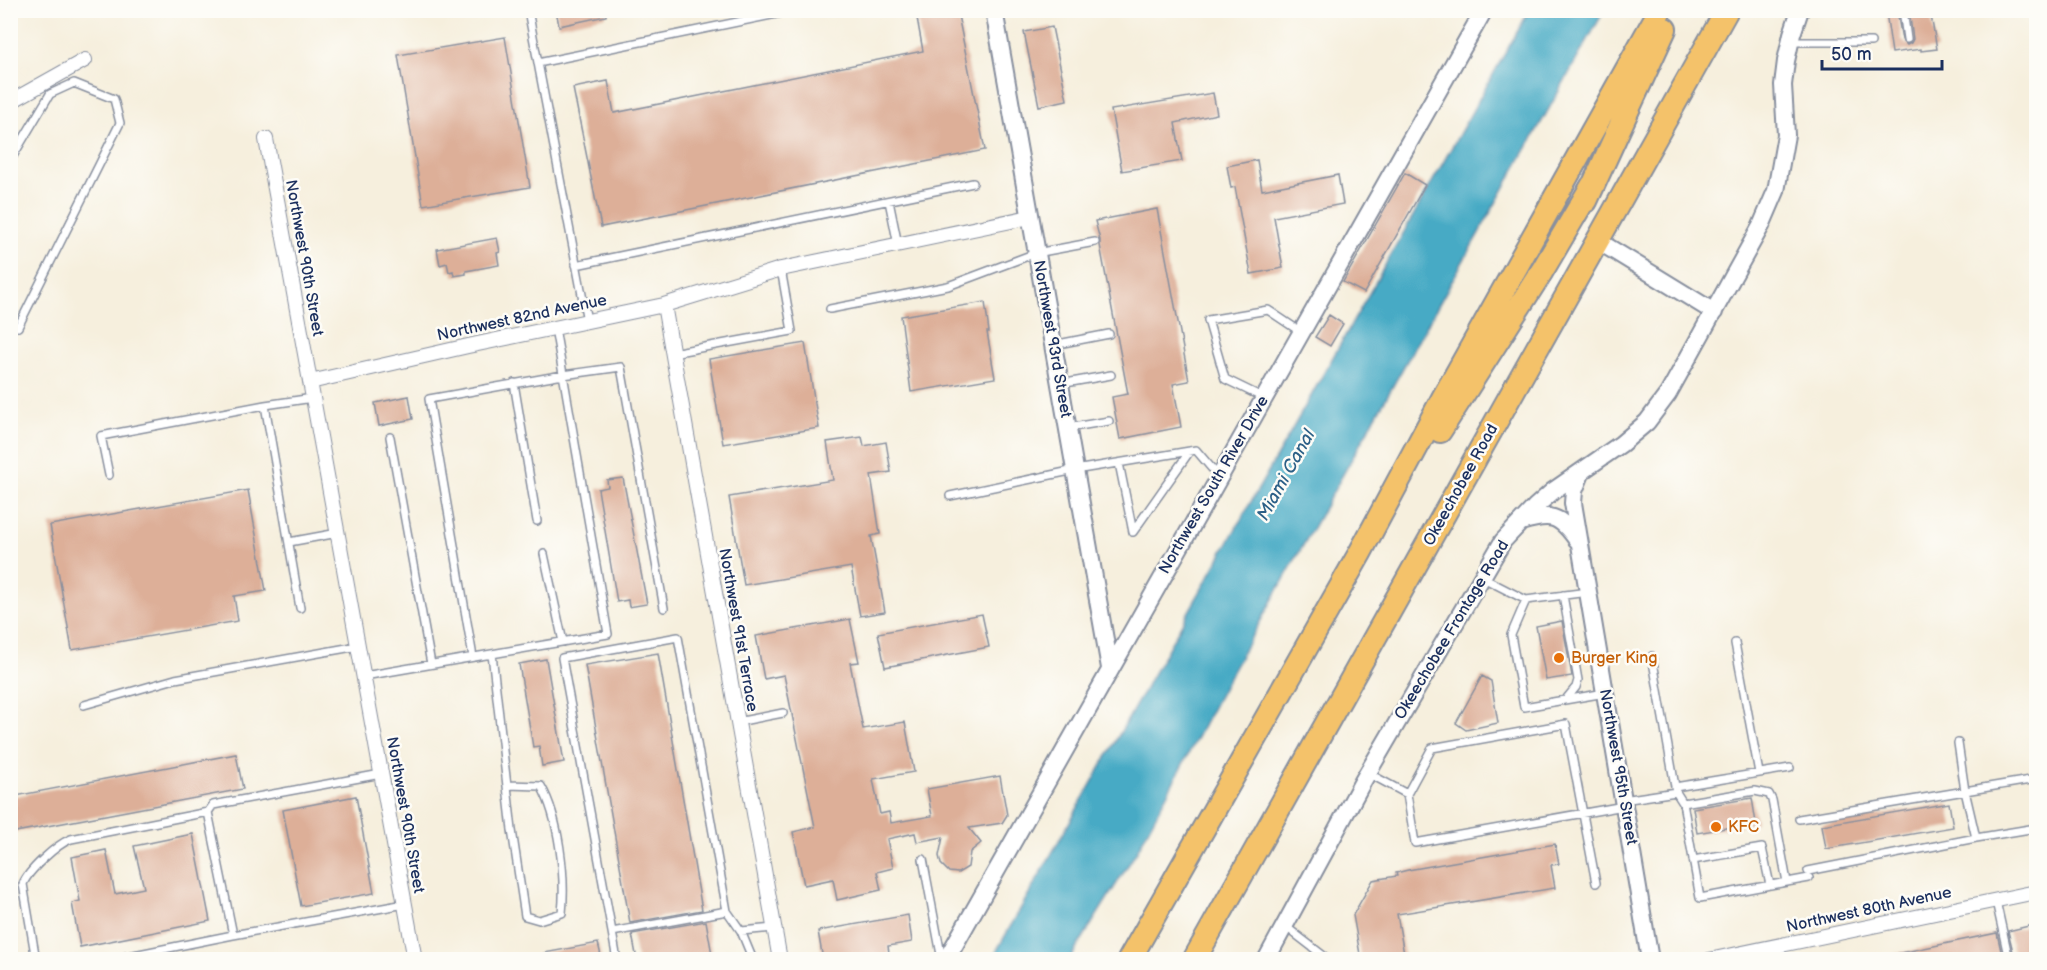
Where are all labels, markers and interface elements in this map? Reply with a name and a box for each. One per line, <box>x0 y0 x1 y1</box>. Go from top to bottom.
scale bar <box>1822 33 1942 71</box>
text: 50 m <box>1831 44 1872 65</box>
street label: Northwest 90th Street <box>281 178 327 338</box>
street label: Northwest 93rd Street <box>1029 259 1075 419</box>
street label: Northwest 82nd Avenue <box>435 291 609 345</box>
street label: Northwest South River Drive <box>1155 392 1273 577</box>
street label: Okeechobee Road <box>1420 421 1502 549</box>
water label: Miami Canal <box>1252 425 1320 524</box>
street label: Okeechobee Frontage Road <box>1391 537 1513 723</box>
street label: Northwest 91st Terrace <box>714 547 762 714</box>
place label: Burger King <box>1571 649 1658 668</box>
marker: Burger King <box>1552 651 1566 665</box>
street label: Northwest 95th Street <box>1595 688 1641 847</box>
street label: Northwest 90th Street <box>382 735 428 895</box>
place label: KFC <box>1728 818 1759 837</box>
marker: KFC <box>1709 820 1723 834</box>
street label: Northwest 80th Avenue <box>1785 883 1954 937</box>

